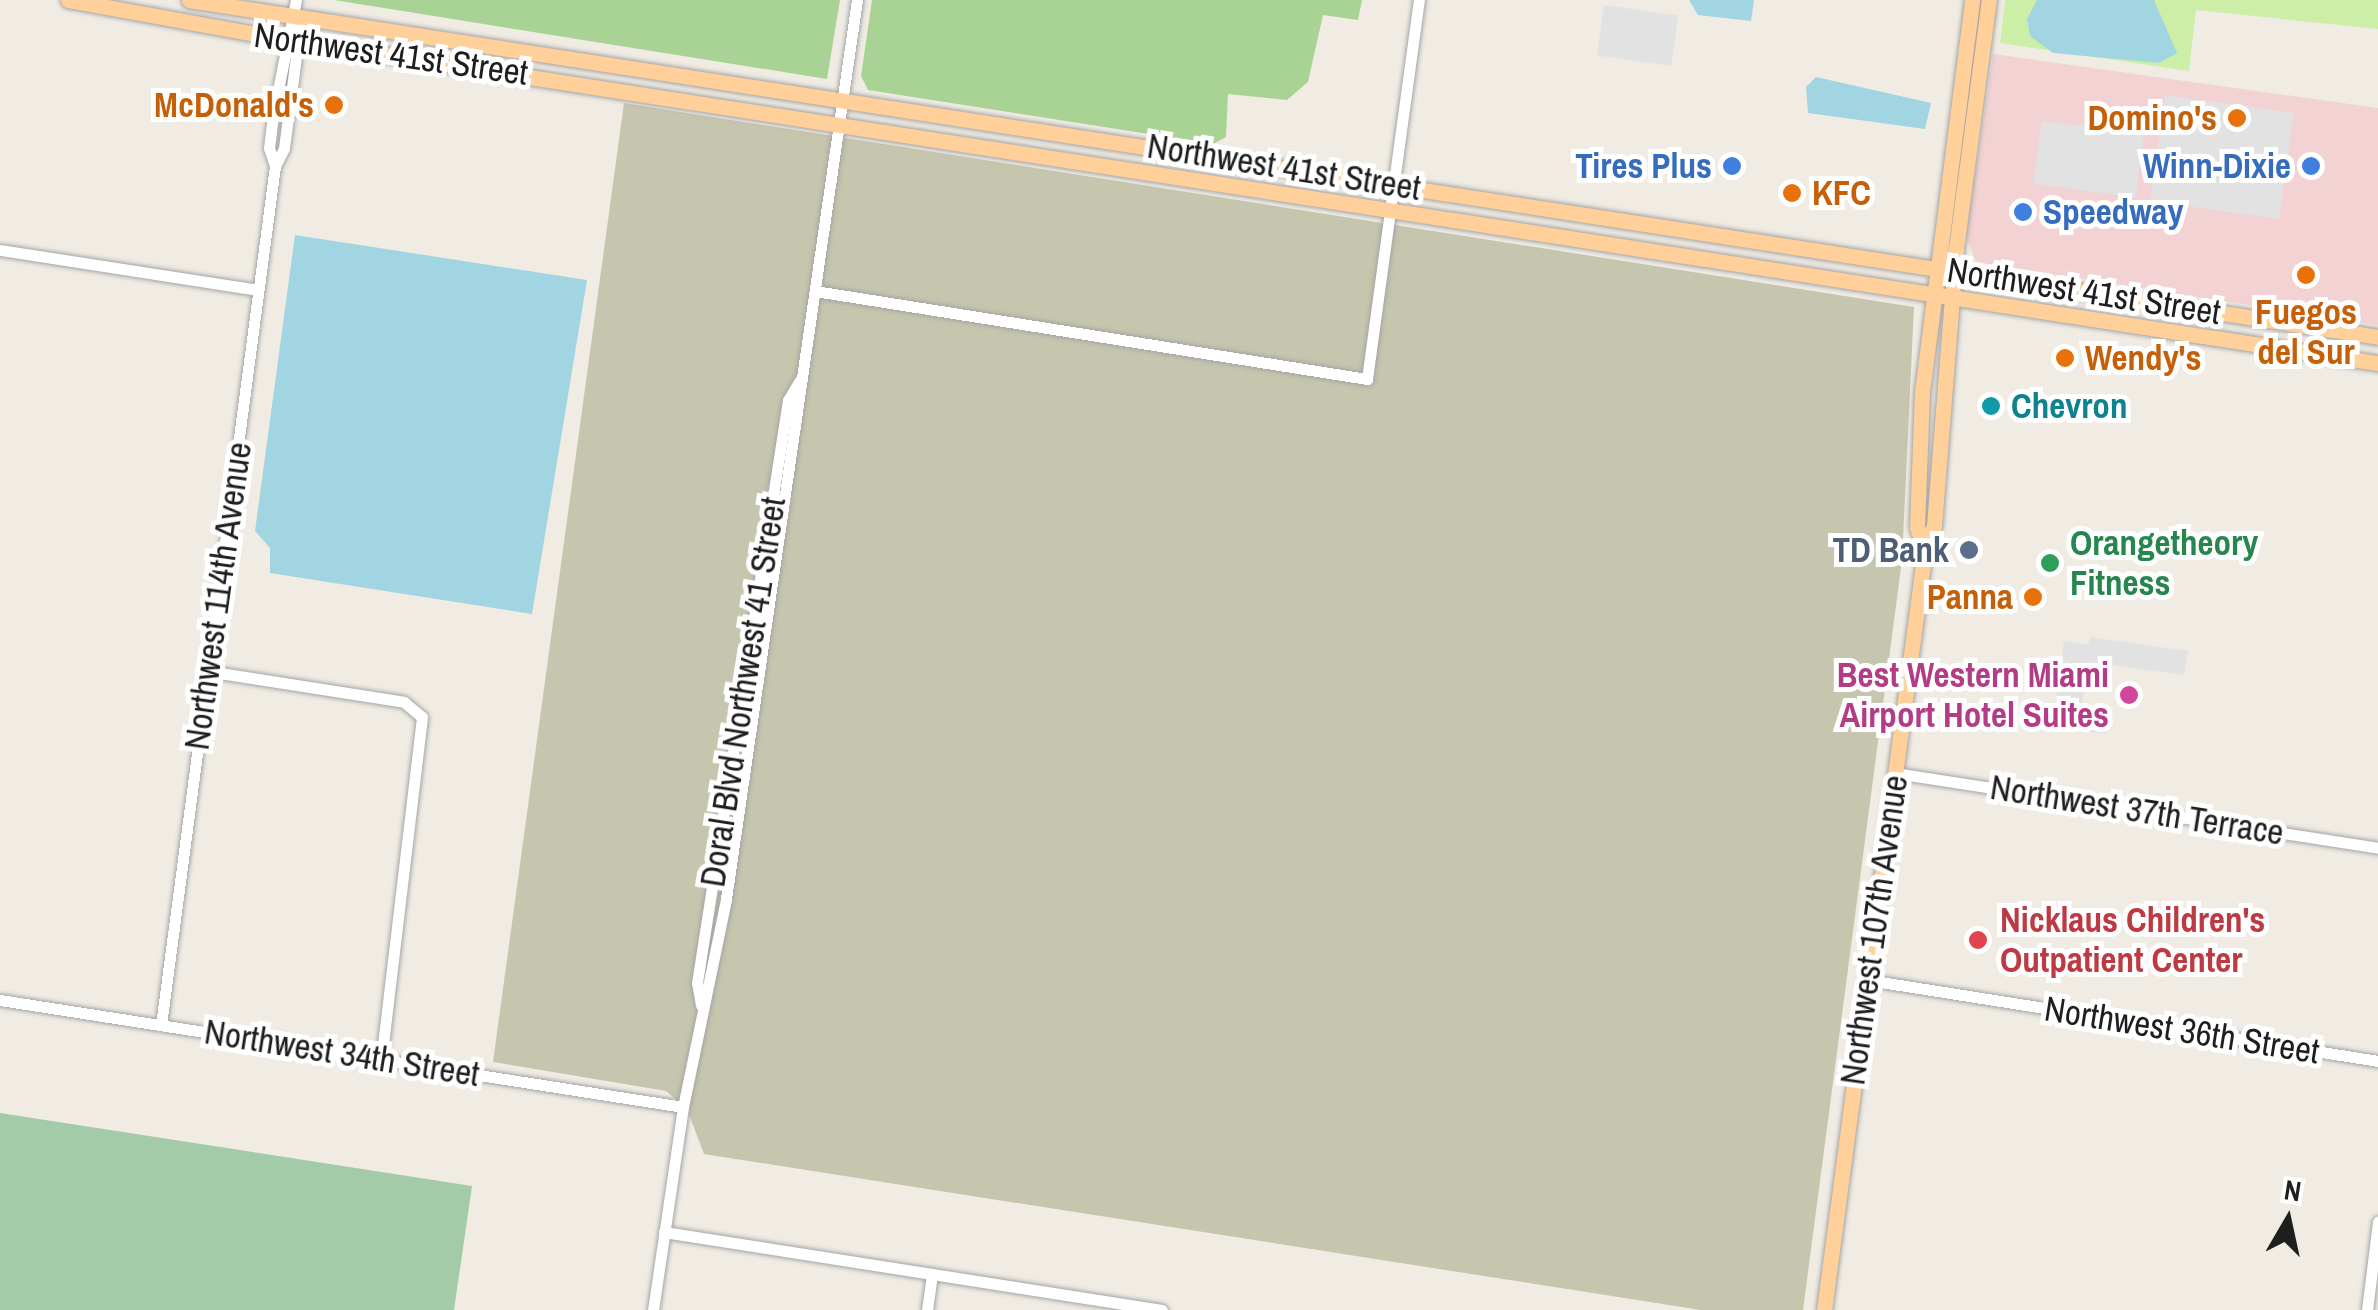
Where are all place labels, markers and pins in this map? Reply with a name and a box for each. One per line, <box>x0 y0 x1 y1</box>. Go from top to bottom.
place label: McDonald's <box>154 84 314 126</box>
marker: McDonald's <box>323 94 345 116</box>
place label: Domino's <box>2087 97 2217 139</box>
marker: Domino's <box>2226 107 2248 129</box>
place label: Tires Plus <box>1575 145 1712 187</box>
place label: Winn-Dixie <box>2143 145 2291 187</box>
marker: Tires Plus <box>1721 155 1743 177</box>
marker: Winn-Dixie <box>2300 155 2322 177</box>
place label: KFC <box>1812 172 1871 214</box>
marker: KFC <box>1781 182 1803 204</box>
place label: Speedway <box>2043 191 2183 233</box>
marker: Speedway <box>2012 201 2034 223</box>
marker: Fuegos del Sur <box>2295 264 2317 286</box>
place label: Fuegos del Sur <box>2255 291 2357 373</box>
place label: Wendy's <box>2085 337 2201 379</box>
marker: Wendy's <box>2054 347 2076 369</box>
place label: Chevron <box>2011 385 2127 427</box>
marker: Chevron <box>1980 395 2002 417</box>
place label: Orangetheory Fitness <box>2070 522 2258 604</box>
place label: TD Bank <box>1833 529 1949 571</box>
marker: TD Bank <box>1958 539 1980 561</box>
marker: Orangetheory Fitness <box>2039 552 2061 574</box>
place label: Panna <box>1927 576 2013 618</box>
marker: Panna <box>2022 586 2044 608</box>
place label: Best Western Miami Airport Hotel Suites <box>1837 654 2109 736</box>
marker: Best Western Miami Airport Hotel Suites <box>2118 684 2140 706</box>
place label: Nicklaus Children's Outpatient Center <box>2000 899 2265 981</box>
marker: Nicklaus Children's Outpatient Center <box>1965 927 1991 953</box>

